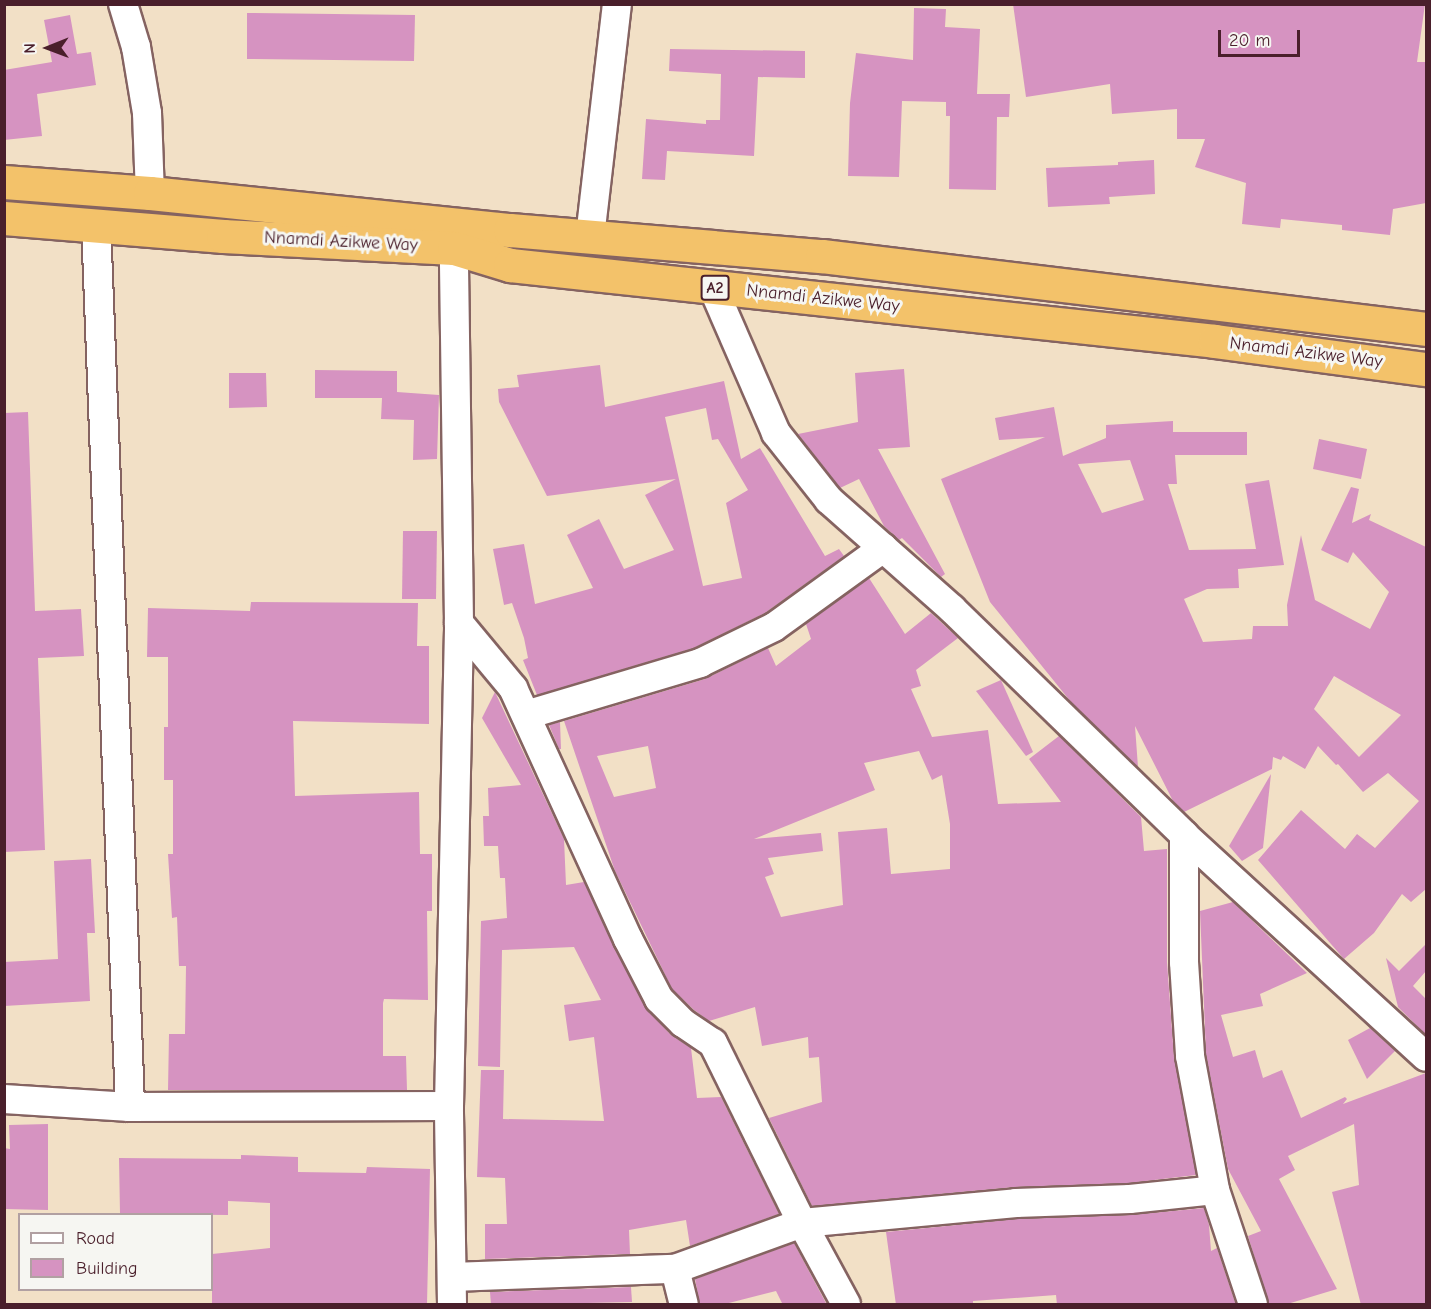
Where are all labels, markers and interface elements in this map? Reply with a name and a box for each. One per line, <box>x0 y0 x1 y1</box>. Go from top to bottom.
north arrow <box>18 18 78 78</box>
scale bar <box>1221 18 1304 56</box>
text: 20 m <box>1229 30 1270 51</box>
text: N <box>21 43 39 54</box>
street label: Nnamdi Azikwe Way <box>264 227 418 257</box>
road number: A2 <box>700 275 730 301</box>
street label: Nnamdi Azikwe Way <box>745 280 901 318</box>
street label: Nnamdi Azikwe Way <box>1228 333 1384 373</box>
legend <box>18 1213 213 1291</box>
text: Road <box>76 1228 115 1249</box>
text: Building <box>76 1258 138 1279</box>

